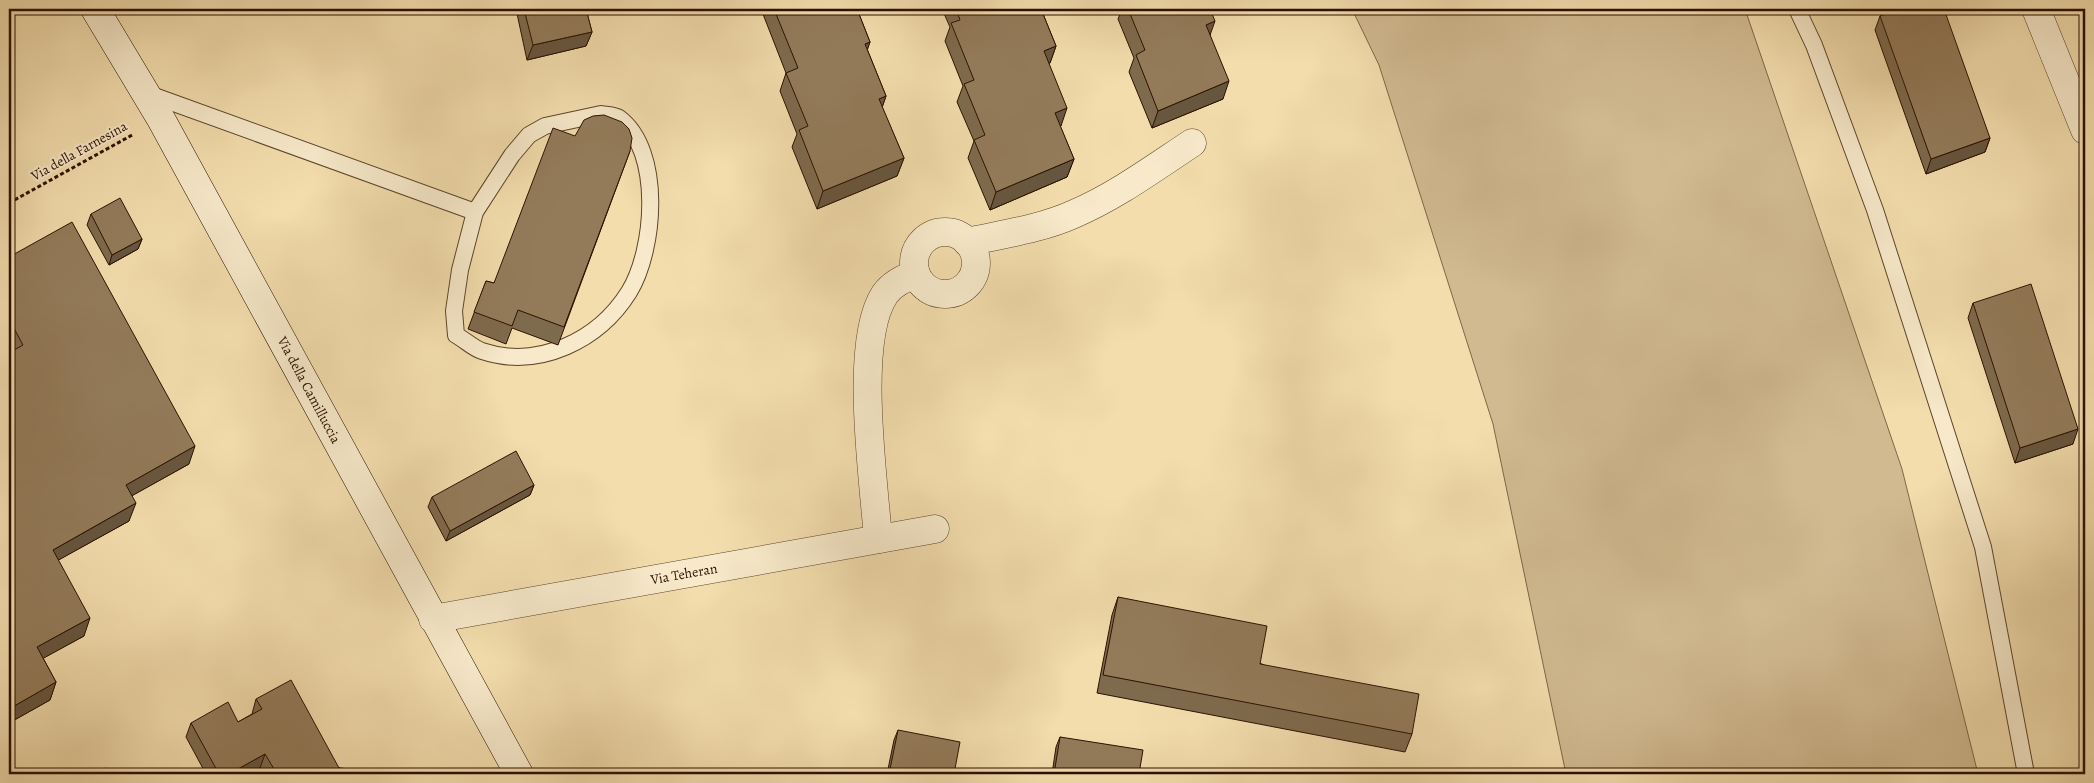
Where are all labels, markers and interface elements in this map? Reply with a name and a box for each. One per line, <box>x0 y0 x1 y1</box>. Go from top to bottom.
street label: Via della Farnesina <box>27 116 131 186</box>
street label: Via della Camilluccia <box>272 332 345 447</box>
street label: Via Teheran <box>648 559 719 589</box>

